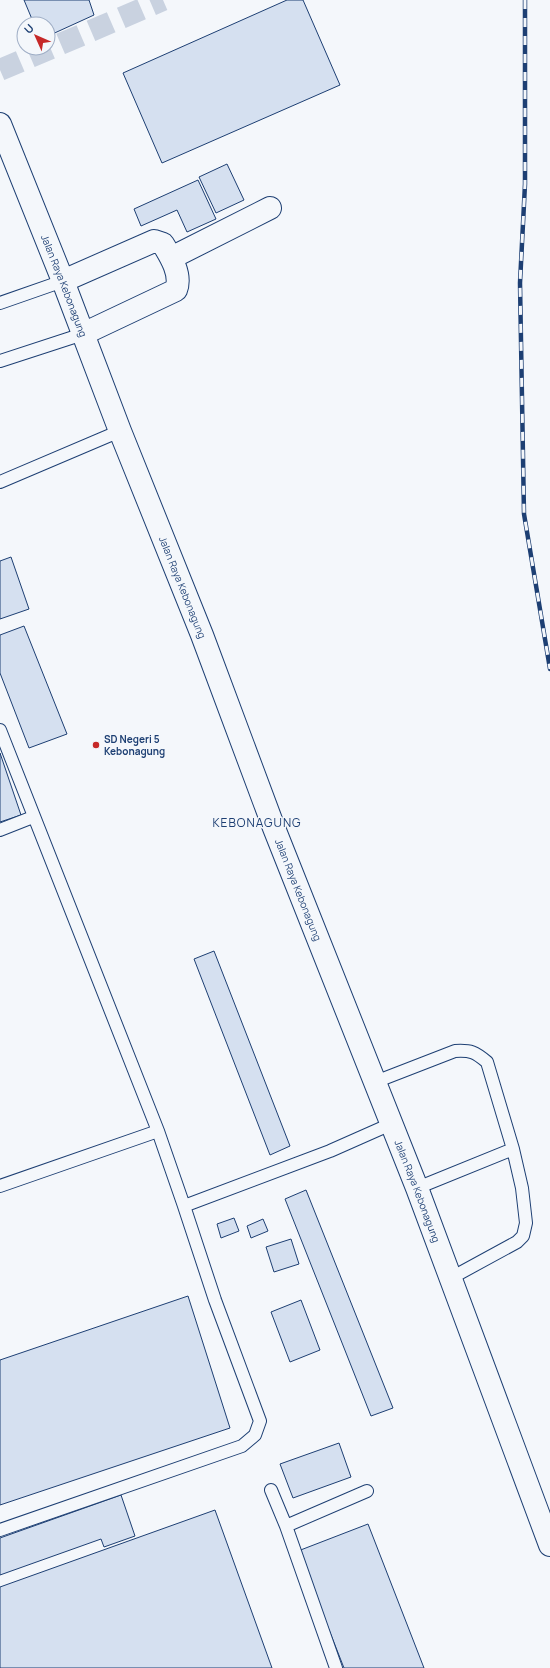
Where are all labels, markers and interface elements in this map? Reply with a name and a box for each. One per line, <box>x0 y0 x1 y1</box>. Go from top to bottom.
north arrow <box>16 16 56 56</box>
text: U <box>20 20 37 37</box>
street label: Jalan Raya Kebonagung <box>38 232 91 339</box>
street label: Jalan Raya Kebonagung <box>156 534 210 640</box>
place label: SD Negeri 5 Kebonagung <box>104 732 165 758</box>
marker: SD Negeri 5 Kebonagung <box>91 740 101 750</box>
district label: KEBONAGUNG <box>212 814 302 831</box>
street label: Jalan Raya Kebonagung <box>272 837 325 943</box>
street label: Jalan Raya Kebonagung <box>392 1138 444 1244</box>

